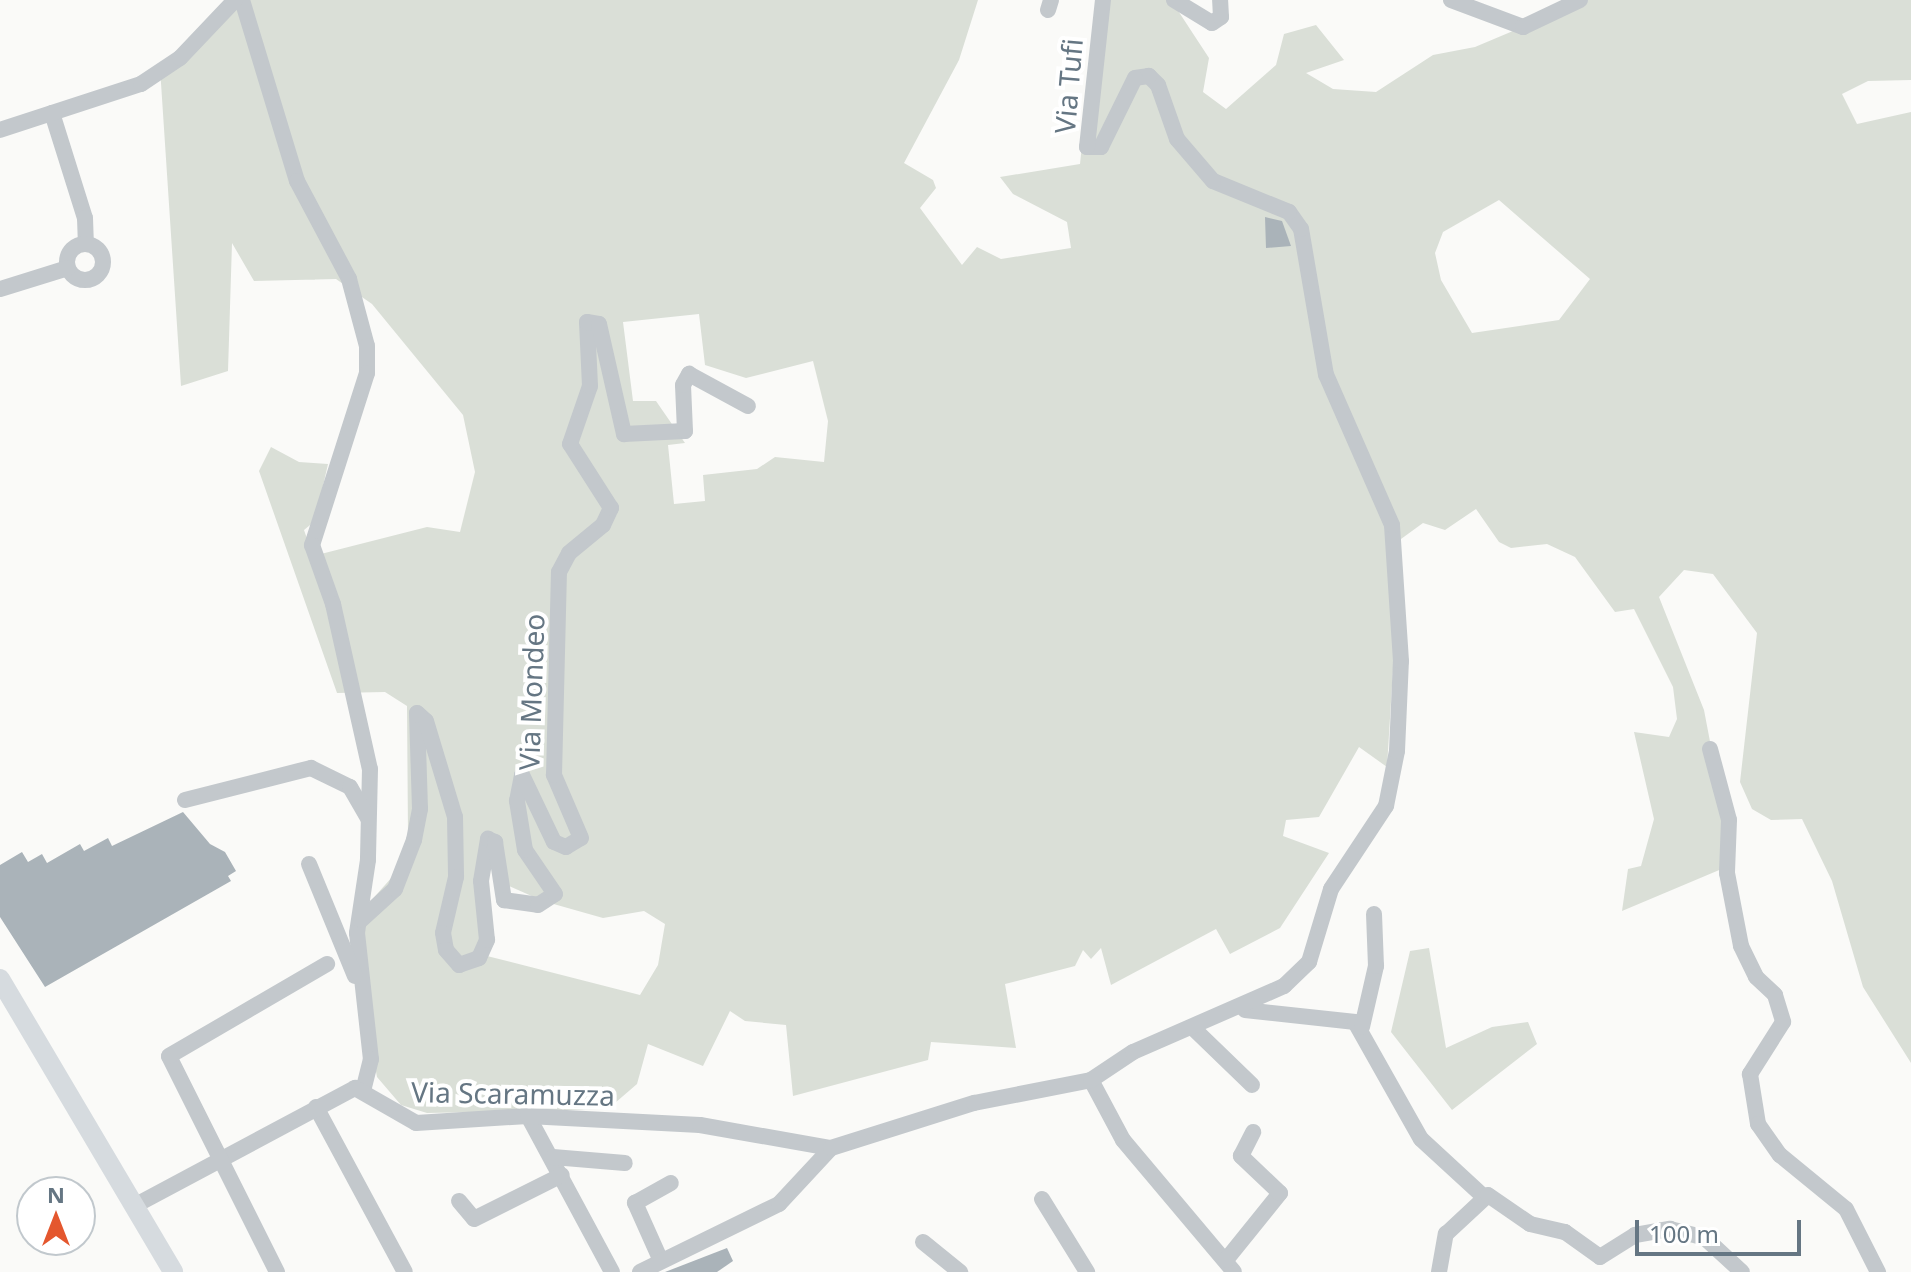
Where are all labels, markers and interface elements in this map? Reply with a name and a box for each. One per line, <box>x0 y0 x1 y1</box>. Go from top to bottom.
street label: Via Tufi <box>1047 37 1089 135</box>
street label: Via Mondeo <box>511 613 551 771</box>
street label: Via Scaramuzza <box>411 1074 615 1112</box>
north arrow <box>16 1176 96 1256</box>
text: N <box>47 1179 65 1209</box>
scale bar <box>1639 1204 1805 1254</box>
text: 100 m <box>1649 1217 1719 1250</box>

